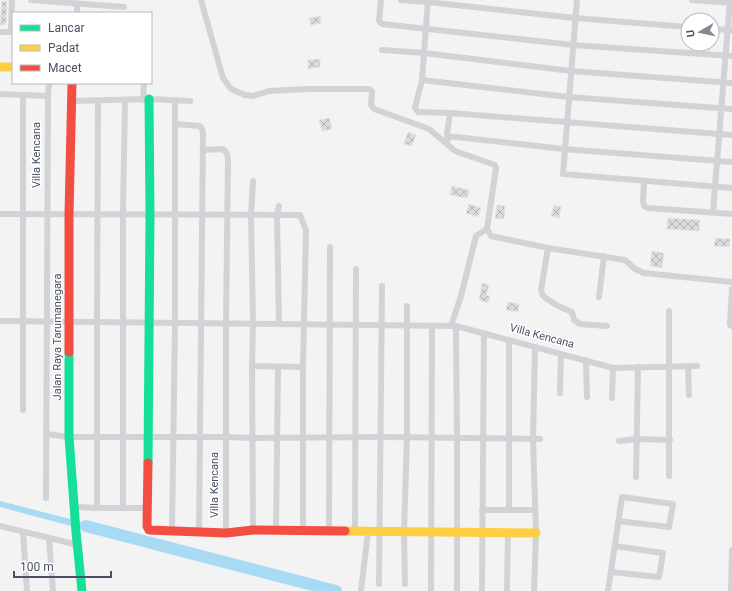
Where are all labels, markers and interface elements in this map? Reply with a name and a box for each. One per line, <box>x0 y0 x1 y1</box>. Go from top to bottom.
legend <box>12 12 152 84</box>
north arrow <box>680 12 720 52</box>
text: Lancar <box>48 21 85 35</box>
text: U <box>684 29 698 38</box>
text: Padat <box>48 41 79 55</box>
text: Macet <box>48 61 82 75</box>
street label: Villa Kencana <box>30 122 43 188</box>
street label: Jalan Raya Tarumanegara <box>51 274 64 400</box>
street label: Villa Kencana <box>508 321 576 351</box>
street label: Villa Kencana <box>208 452 221 518</box>
scale bar <box>14 553 111 579</box>
text: 100 m <box>20 560 54 574</box>

